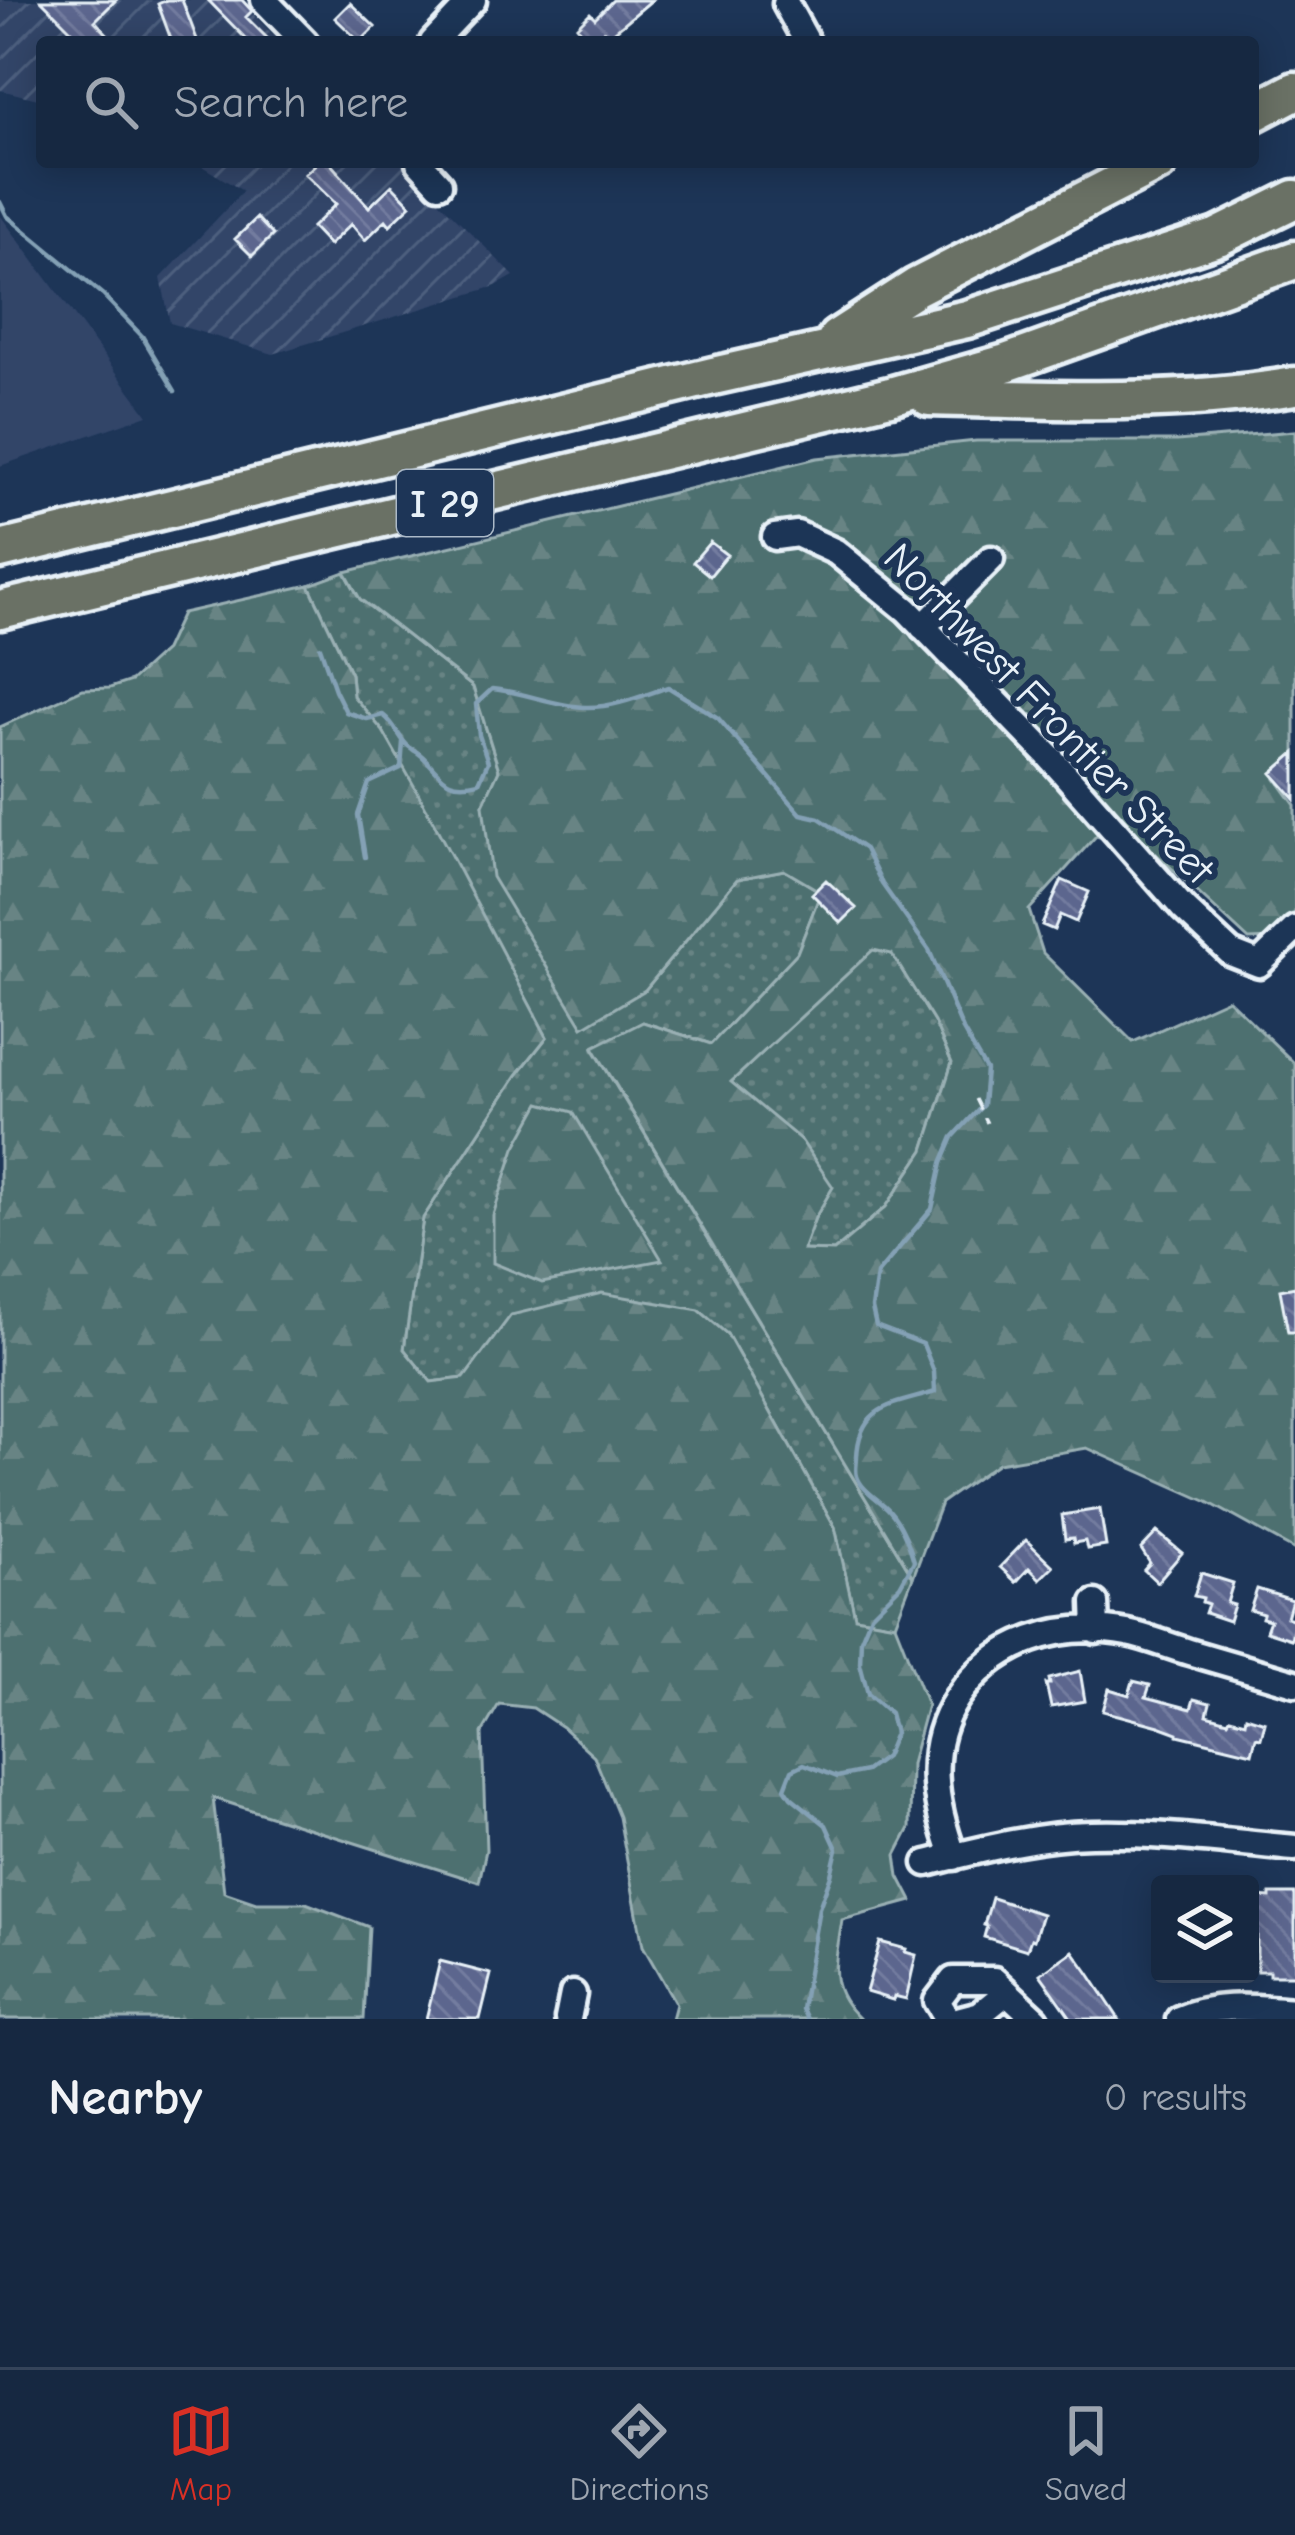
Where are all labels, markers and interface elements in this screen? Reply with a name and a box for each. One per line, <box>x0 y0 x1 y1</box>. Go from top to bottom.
search box <box>36 36 1259 168</box>
icon: search <box>78 69 144 135</box>
text: Search here <box>174 76 408 128</box>
road number: I 29 <box>397 470 493 536</box>
street label: Northwest Frontier Street <box>874 534 1226 896</box>
map controls <box>1151 1875 1259 1983</box>
button: layers <box>1151 1875 1259 1983</box>
text: Nearby <box>48 2068 202 2127</box>
text: 0 results <box>1104 2075 1247 2120</box>
tab: Map <box>168 2398 234 2508</box>
tab: Directions <box>570 2398 709 2508</box>
tab: Saved <box>1045 2398 1127 2508</box>

